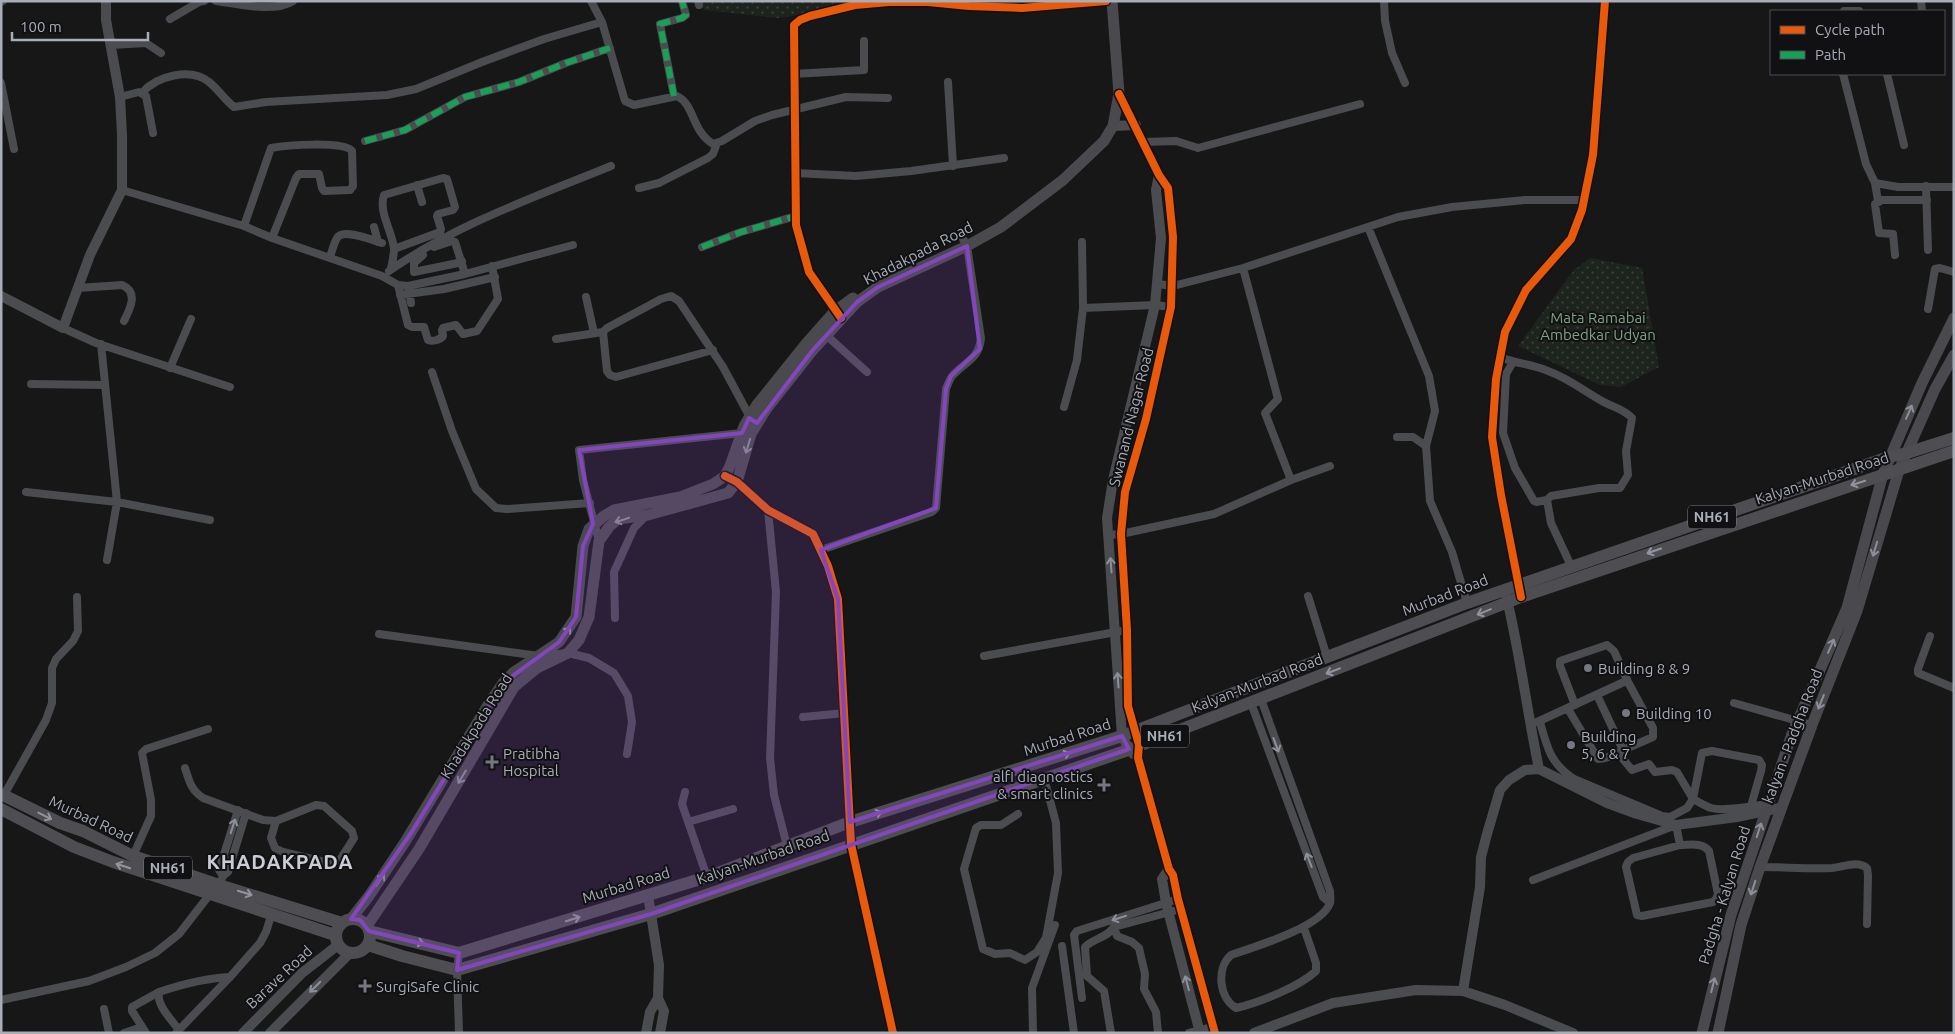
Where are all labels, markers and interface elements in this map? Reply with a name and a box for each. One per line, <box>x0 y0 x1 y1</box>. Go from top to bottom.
scale bar <box>12 10 149 42</box>
legend <box>1770 10 1945 75</box>
text: 100 m <box>20 18 62 35</box>
text: Cycle path <box>1815 21 1885 38</box>
text: Path <box>1815 46 1846 63</box>
street label: Khadakpada Road <box>860 218 976 288</box>
park label: Mata Ramabai Ambedkar Udyan <box>1540 309 1656 343</box>
street label: Swanand Nagar Road <box>1105 346 1157 488</box>
one-way arrow <box>1904 405 1914 420</box>
one-way arrow <box>743 437 752 453</box>
street label: Kalyan-Murbad Road <box>1753 448 1891 508</box>
one-way arrow <box>1850 479 1866 488</box>
road number: NH61 <box>1688 506 1736 528</box>
one-way arrow <box>614 516 630 526</box>
one-way arrow <box>1870 541 1880 557</box>
one-way arrow <box>1646 547 1662 556</box>
one-way arrow <box>1106 557 1115 573</box>
street label: Murbad Road <box>1400 571 1490 619</box>
one-way arrow <box>1477 607 1492 617</box>
one-way arrow <box>561 626 571 640</box>
one-way arrow <box>1827 639 1837 654</box>
street label: Kalyan-Murbad Road <box>1189 650 1325 716</box>
place label: Building 8 & 9 <box>1598 660 1690 677</box>
marker: Building 8 & 9 <box>1582 662 1594 674</box>
one-way arrow <box>1326 667 1341 676</box>
street label: kalyan - Padgha Road <box>1759 667 1825 805</box>
street label: Khadakpada Road <box>437 670 515 782</box>
one-way arrow <box>1114 672 1123 688</box>
one-way arrow <box>1815 694 1825 709</box>
place label: Building 10 <box>1636 705 1712 722</box>
marker: Building 10 <box>1620 707 1632 719</box>
street label: Murbad Road <box>1021 715 1113 759</box>
road number: NH61 <box>1141 724 1189 748</box>
place label: Building 5, 6 & 7 <box>1581 728 1636 762</box>
one-way arrow <box>1272 737 1281 752</box>
marker: Building 5, 6 & 7 <box>1565 739 1577 751</box>
place label: Pratibha Hospital <box>503 745 560 779</box>
one-way arrow <box>1055 749 1071 759</box>
marker: Pratibha Hospital <box>485 755 499 769</box>
place label: alfi diagnostics & smart clinics <box>993 768 1093 802</box>
one-way arrow <box>456 769 466 783</box>
marker: alfi diagnostics & smart clinics <box>1097 778 1111 792</box>
street label: Murbad Road <box>46 792 136 846</box>
one-way arrow <box>867 809 883 819</box>
one-way arrow <box>37 811 52 821</box>
one-way arrow <box>229 819 238 835</box>
one-way arrow <box>1755 822 1764 838</box>
street label: Padgha - Kalyan Road <box>1695 824 1753 966</box>
street label: Kalyan-Murbad Road <box>694 826 832 888</box>
district label: KHADAKPADA <box>206 850 354 873</box>
one-way arrow <box>1304 853 1313 869</box>
road number: NH61 <box>144 856 192 880</box>
one-way arrow <box>115 860 131 870</box>
street label: Murbad Road <box>580 864 672 906</box>
one-way arrow <box>375 873 385 887</box>
one-way arrow <box>1748 879 1757 895</box>
one-way arrow <box>236 889 252 899</box>
one-way arrow <box>564 913 580 923</box>
one-way arrow <box>1111 913 1127 923</box>
one-way arrow <box>408 938 424 948</box>
street label: Barave Road <box>242 942 316 1012</box>
one-way arrow <box>1182 976 1191 992</box>
place label: SurgiSafe Clinic <box>376 978 479 995</box>
one-way arrow <box>1709 978 1718 994</box>
marker: SurgiSafe Clinic <box>358 979 372 993</box>
one-way arrow <box>309 981 321 993</box>

